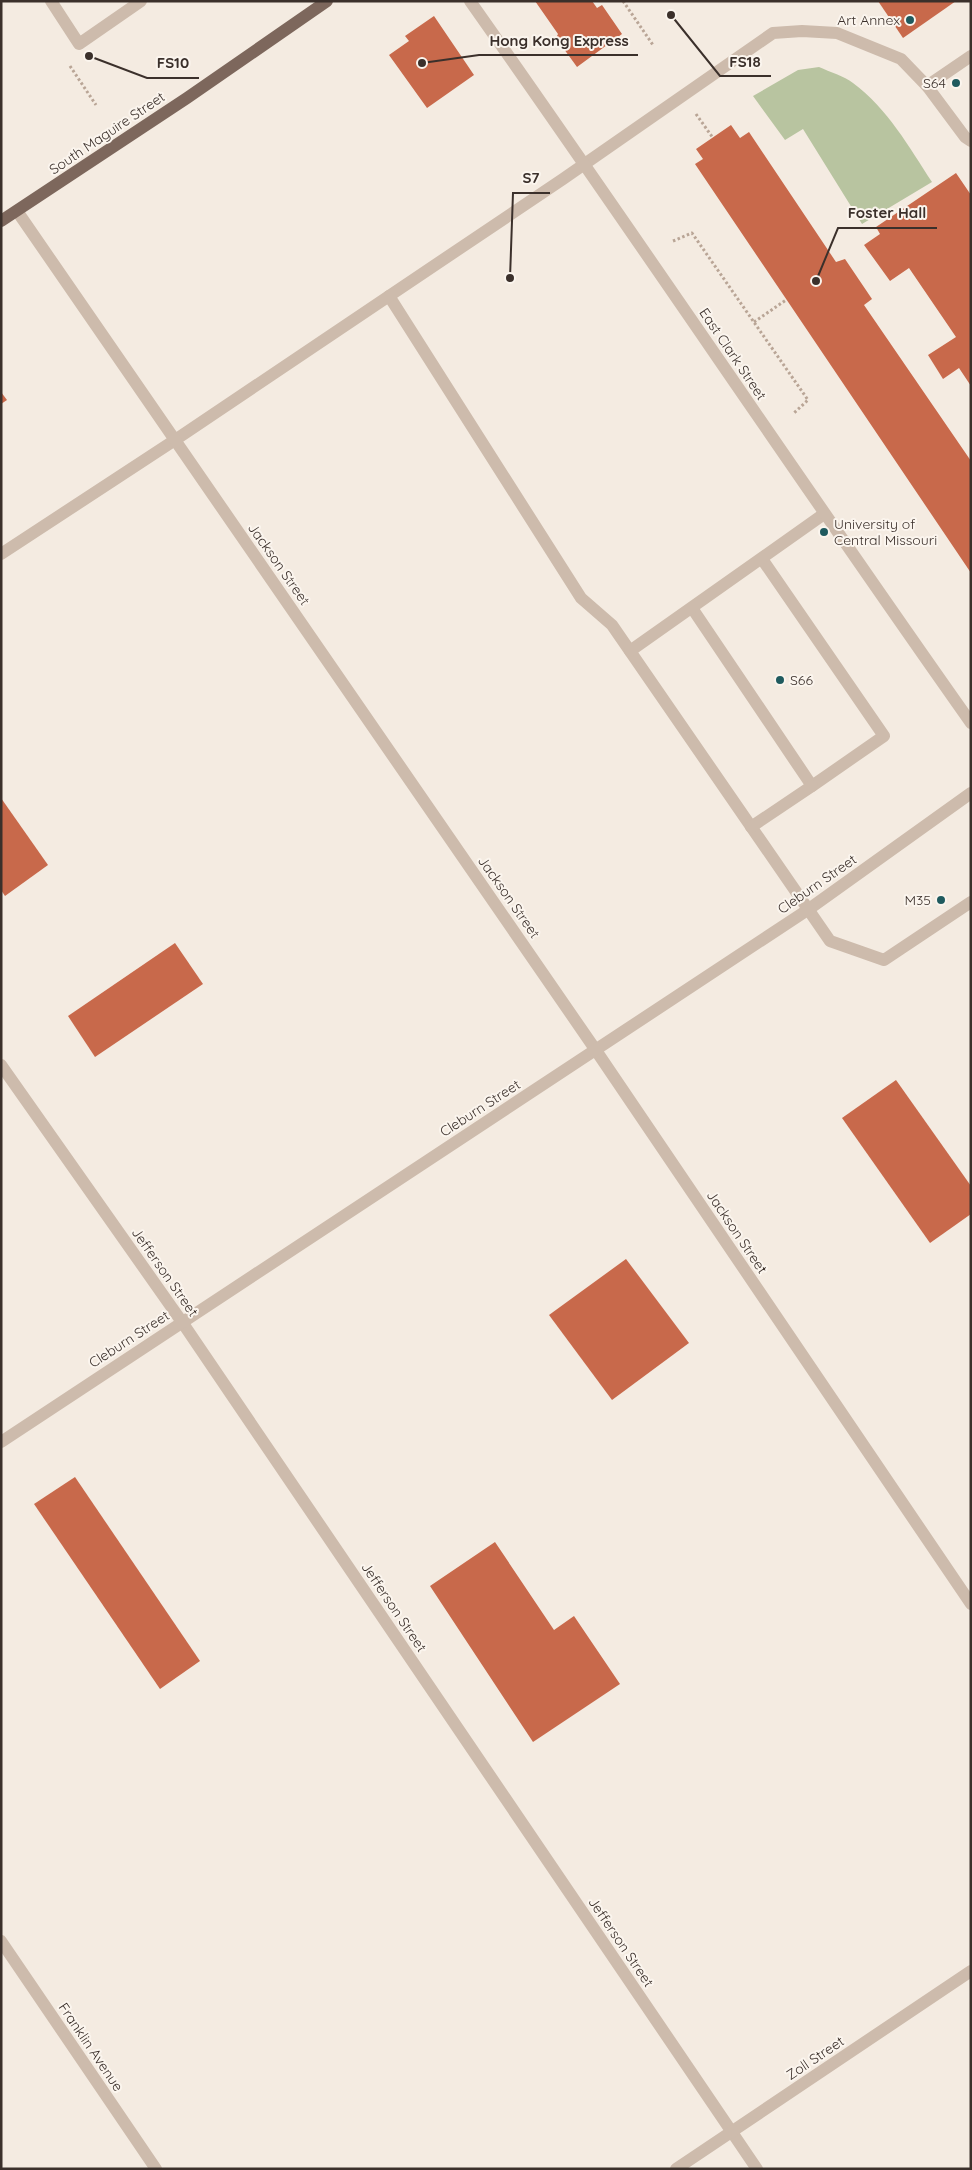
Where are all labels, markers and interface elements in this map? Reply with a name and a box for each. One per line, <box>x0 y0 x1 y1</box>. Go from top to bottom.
place label: Art Annex <box>837 11 900 29</box>
marker: Art Annex <box>904 14 916 26</box>
callout: Hong Kong Express <box>479 25 638 55</box>
text: Hong Kong Express <box>489 31 629 50</box>
callout: FS18 <box>720 46 771 76</box>
callout: FS10 <box>147 48 199 78</box>
text: FS18 <box>729 52 761 71</box>
text: FS10 <box>157 53 189 72</box>
place label: S64 <box>923 74 946 92</box>
marker: S64 <box>950 77 962 89</box>
street label: South Maguire Street <box>46 88 168 178</box>
callout: S7 <box>513 163 550 193</box>
text: S7 <box>522 168 540 187</box>
callout: Foster Hall <box>838 198 937 228</box>
text: Foster Hall <box>848 203 926 222</box>
street label: East Clark Street <box>696 304 771 404</box>
place label: University of Central Missouri <box>834 515 937 549</box>
street label: Jackson Street <box>244 519 314 609</box>
marker: University of Central Missouri <box>818 526 830 538</box>
place label: S66 <box>790 671 813 689</box>
marker: S66 <box>774 674 786 686</box>
street label: Cleburn Street <box>774 850 860 918</box>
street label: Jackson Street <box>474 852 544 942</box>
place label: M35 <box>904 891 931 909</box>
marker: M35 <box>935 894 947 906</box>
street label: Cleburn Street <box>436 1075 524 1141</box>
street label: Jackson Street <box>703 1187 772 1277</box>
street label: Jefferson Street <box>128 1224 202 1320</box>
street label: Cleburn Street <box>85 1306 173 1372</box>
street label: Jefferson Street <box>357 1559 431 1656</box>
street label: Jefferson Street <box>584 1894 658 1991</box>
street label: Franklin Avenue <box>55 1999 127 2095</box>
street label: Zoll Street <box>783 2032 848 2084</box>

